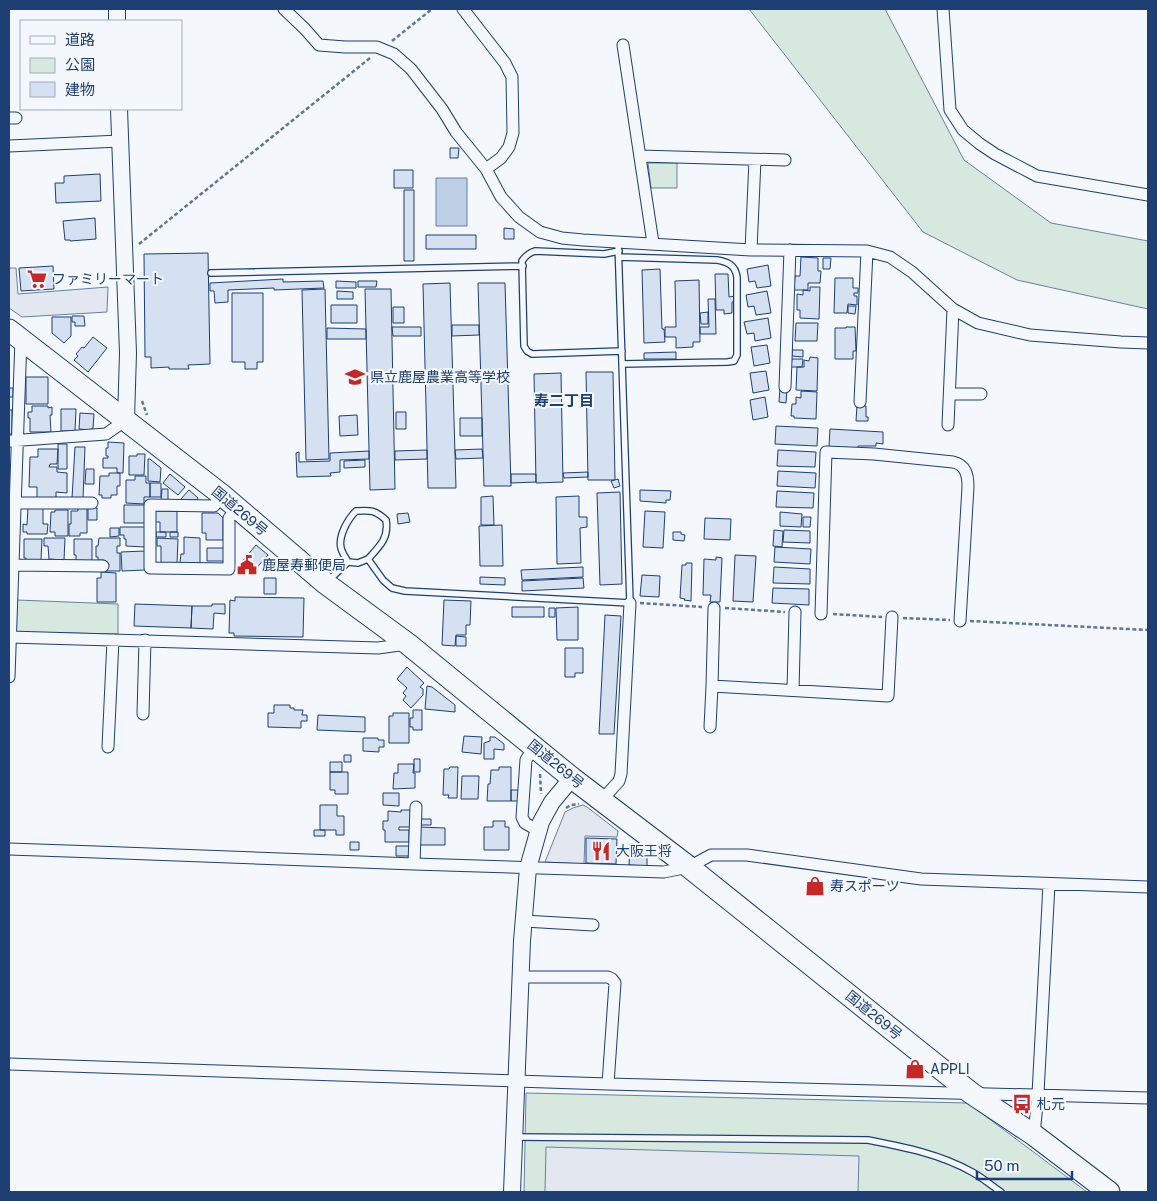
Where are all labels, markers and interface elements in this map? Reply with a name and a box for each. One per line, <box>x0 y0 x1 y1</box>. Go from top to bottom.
legend <box>20 20 182 110</box>
text: 道路 <box>65 31 95 48</box>
text: 公園 <box>65 56 95 73</box>
text: 建物 <box>65 81 95 98</box>
supermarket icon: ファミリーマート <box>26 268 48 290</box>
place label: ファミリーマート <box>52 271 164 287</box>
school or university icon: 県立鹿屋農業高等学校 <box>344 366 366 388</box>
place label: 県立鹿屋農業高等学校 <box>370 369 510 385</box>
district label: 寿二丁目 <box>534 392 594 409</box>
street label: 国道269号 <box>209 483 271 539</box>
public building icon: 鹿屋寿郵便局 <box>236 554 258 576</box>
place label: 鹿屋寿郵便局 <box>262 557 346 573</box>
street label: 国道269号 <box>525 736 587 792</box>
restaurant icon: 大阪王将 <box>590 840 612 862</box>
place label: 大阪王将 <box>616 843 672 859</box>
shop icon: 寿スポーツ <box>804 875 826 897</box>
place label: 寿スポーツ <box>830 878 900 894</box>
street label: 国道269号 <box>843 987 905 1043</box>
shop icon: APPLI <box>904 1058 926 1080</box>
place label: APPLI <box>930 1061 970 1077</box>
bus stop icon: 札元 <box>1011 1093 1033 1115</box>
place label: 札元 <box>1037 1096 1065 1112</box>
scale bar <box>977 1148 1072 1180</box>
text: 50 m <box>984 1157 1019 1174</box>

